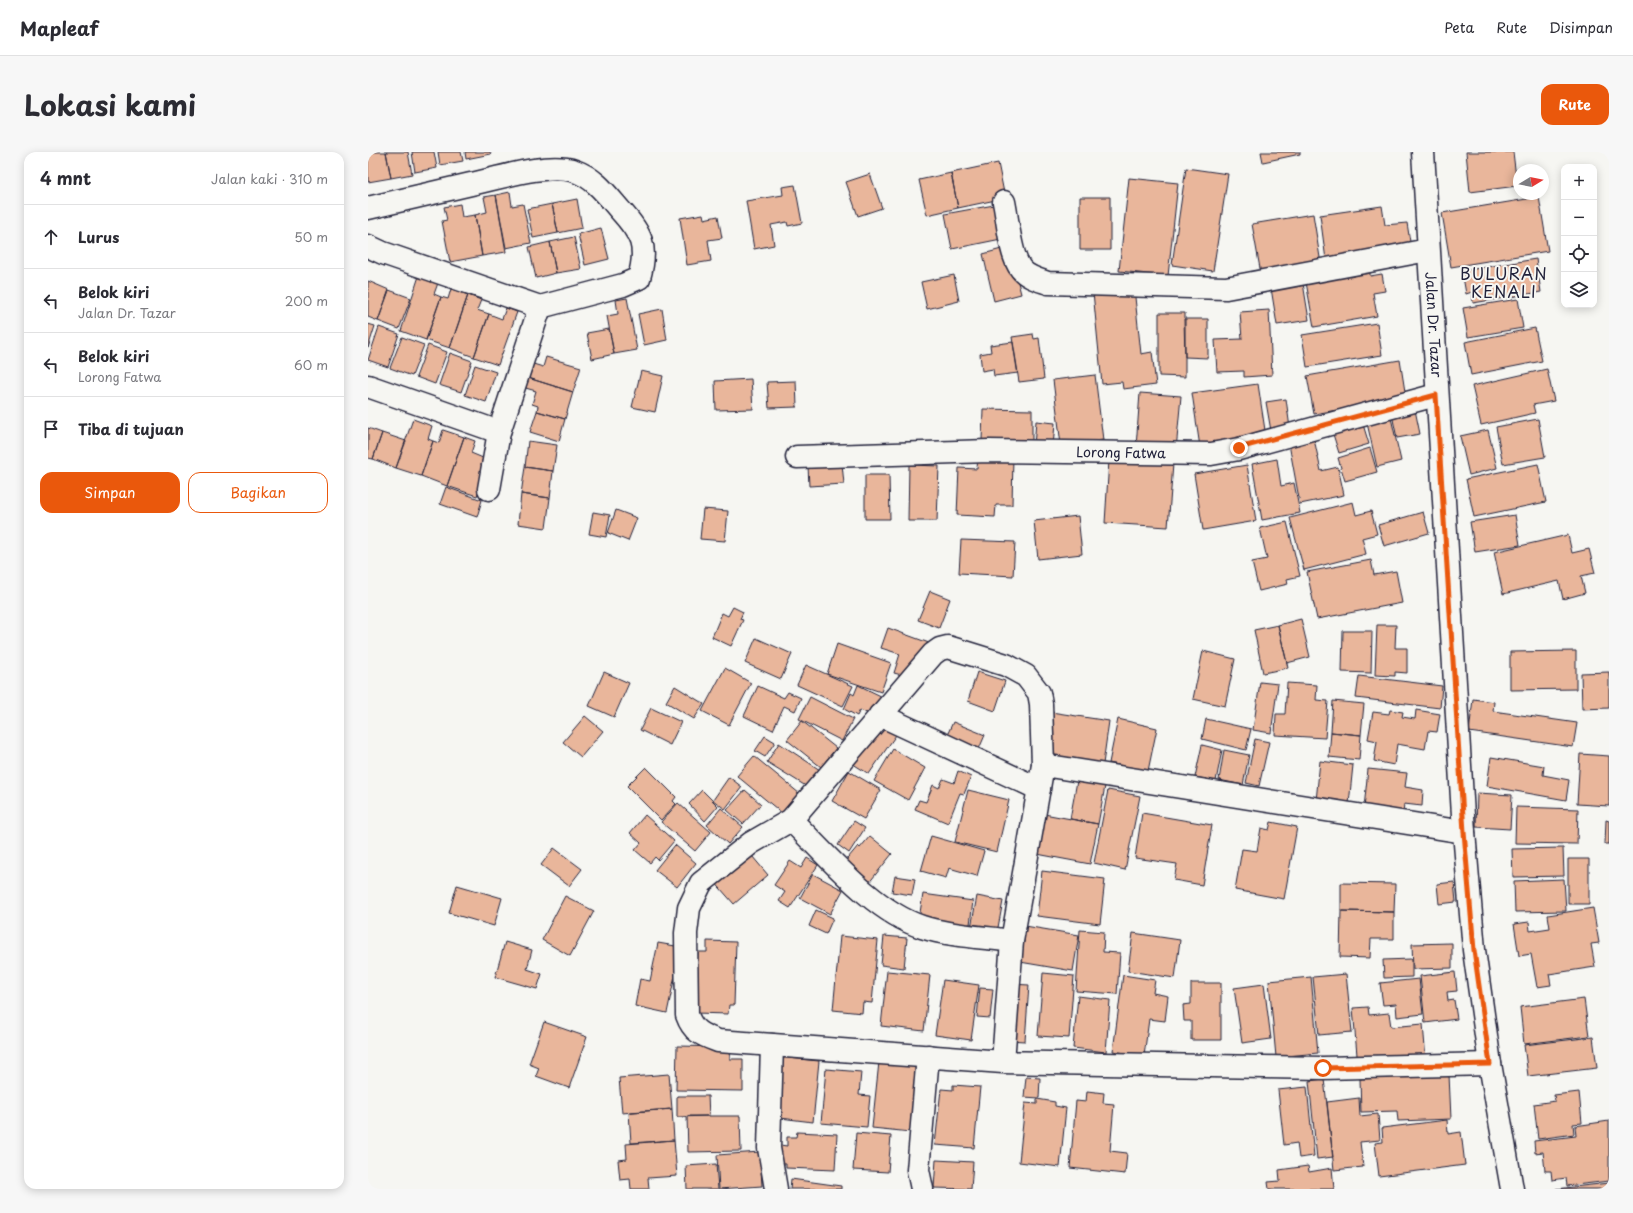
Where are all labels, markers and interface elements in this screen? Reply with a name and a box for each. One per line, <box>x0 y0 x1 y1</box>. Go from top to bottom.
text: Mapleaf <box>20 14 98 42</box>
text: Peta <box>1444 17 1474 38</box>
text: Rute <box>1496 17 1527 38</box>
text: Disimpan <box>1549 17 1613 38</box>
text: Lokasi kami <box>24 83 196 126</box>
button: Rute <box>1541 84 1609 125</box>
north arrow <box>1513 164 1549 200</box>
map controls <box>1561 164 1597 308</box>
button: + <box>1561 164 1597 200</box>
text: 4 mnt <box>40 165 91 191</box>
text: Jalan kaki · 310 m <box>211 169 328 188</box>
button: − <box>1561 200 1597 236</box>
text: Lurus <box>78 225 119 248</box>
icon: ahead <box>40 226 62 248</box>
text: 50 m <box>294 227 328 246</box>
button: locate <box>1561 236 1597 272</box>
district label: BULURAN KENALI <box>1460 261 1548 303</box>
street label: Jalan Dr. Tazar <box>1420 271 1448 378</box>
button: layers <box>1561 272 1597 308</box>
text: Belok kiri <box>78 280 149 303</box>
icon: left <box>40 290 62 312</box>
text: 200 m <box>285 291 328 310</box>
text: Jalan Dr. Tazar <box>78 303 176 322</box>
text: Belok kiri <box>78 344 149 367</box>
icon: left <box>40 354 62 376</box>
text: 60 m <box>294 355 328 374</box>
text: Lorong Fatwa <box>78 367 161 386</box>
text: Tiba di tujuan <box>78 417 184 440</box>
icon: arrive <box>40 418 62 440</box>
route end <box>1230 439 1248 457</box>
street label: Lorong Fatwa <box>1076 441 1166 463</box>
button: Simpan <box>40 472 180 513</box>
button: Bagikan <box>188 472 328 513</box>
route start <box>1314 1059 1332 1077</box>

